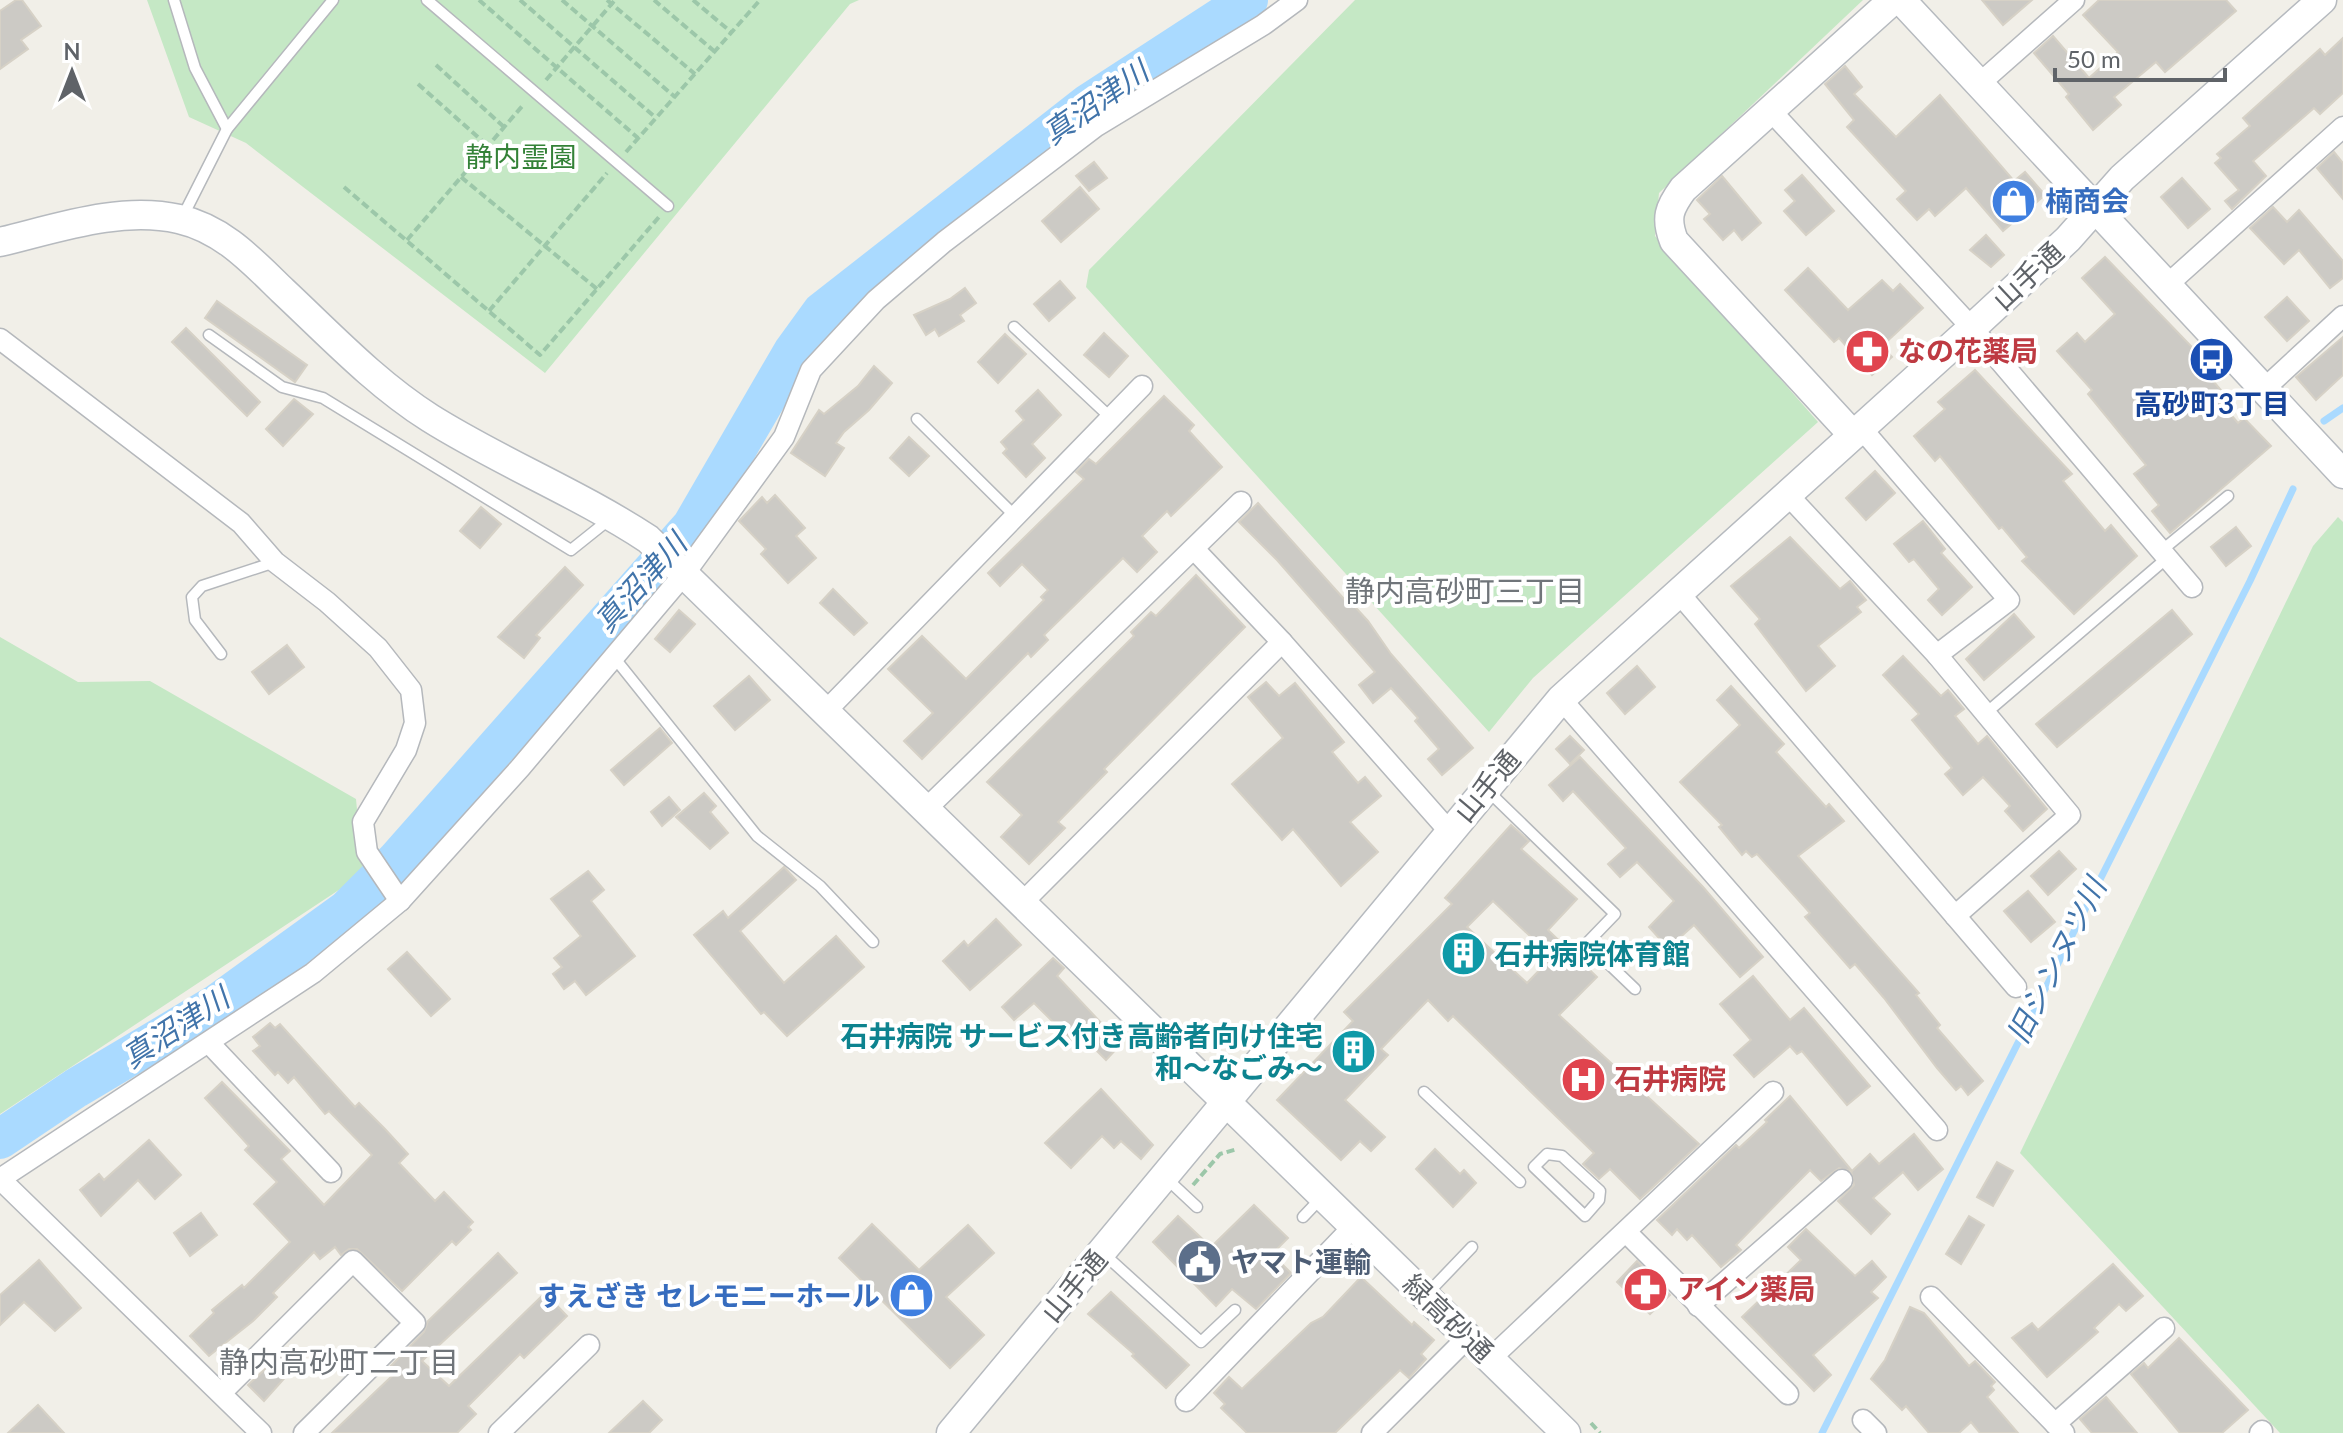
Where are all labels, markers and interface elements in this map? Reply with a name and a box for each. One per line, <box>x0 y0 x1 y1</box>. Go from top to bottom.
north arrow <box>32 32 112 112</box>
scale bar <box>2055 32 2225 82</box>
text: N <box>64 38 80 65</box>
text: 50 m <box>2067 44 2121 73</box>
water label: 真沼津川 <box>1035 50 1157 151</box>
park label: 静内霊園 <box>465 139 577 173</box>
shop icon: 楠商会 <box>1990 177 2038 225</box>
place label: 楠商会 <box>2045 183 2129 217</box>
street label: 山手通 <box>1985 234 2070 316</box>
pharmacy icon: なの花薬局 <box>1843 327 1891 375</box>
place label: なの花薬局 <box>1898 333 2038 367</box>
bus stop icon: 高砂町3丁目 <box>2188 335 2236 383</box>
place label: 高砂町3丁目 <box>2134 386 2290 420</box>
water label: 真沼津川 <box>586 523 695 638</box>
district label: 静内高砂町三丁目 <box>1345 572 1585 608</box>
street label: 山手通 <box>1446 742 1526 828</box>
water label: 旧シンヌツ川 <box>1998 869 2113 1048</box>
building icon: 石井病院体育館 <box>1439 930 1487 978</box>
place label: 石井病院体育館 <box>1494 936 1690 970</box>
water label: 真沼津川 <box>115 977 238 1074</box>
place label: 石井病院 サービス付き高齢者向け住宅 和～なごみ～ <box>840 1018 1323 1084</box>
building icon: 石井病院 サービス付き高齢者向け住宅 和～なごみ～ <box>1330 1028 1378 1076</box>
hospital icon: 石井病院 <box>1559 1055 1607 1103</box>
place label: 石井病院 <box>1614 1061 1726 1095</box>
public building icon: ヤマト運輸 <box>1176 1238 1224 1286</box>
street label: 山手通 <box>1033 1242 1113 1328</box>
place label: ヤマト運輸 <box>1231 1244 1371 1278</box>
pharmacy icon: アイン薬局 <box>1622 1265 1670 1313</box>
street label: 緑高砂通 <box>1397 1266 1501 1368</box>
place label: アイン薬局 <box>1677 1271 1816 1305</box>
shop icon: すえざき セレモニーホール <box>887 1272 935 1320</box>
place label: すえざき セレモニーホール <box>537 1278 880 1312</box>
district label: 静内高砂町二丁目 <box>219 1343 459 1379</box>

